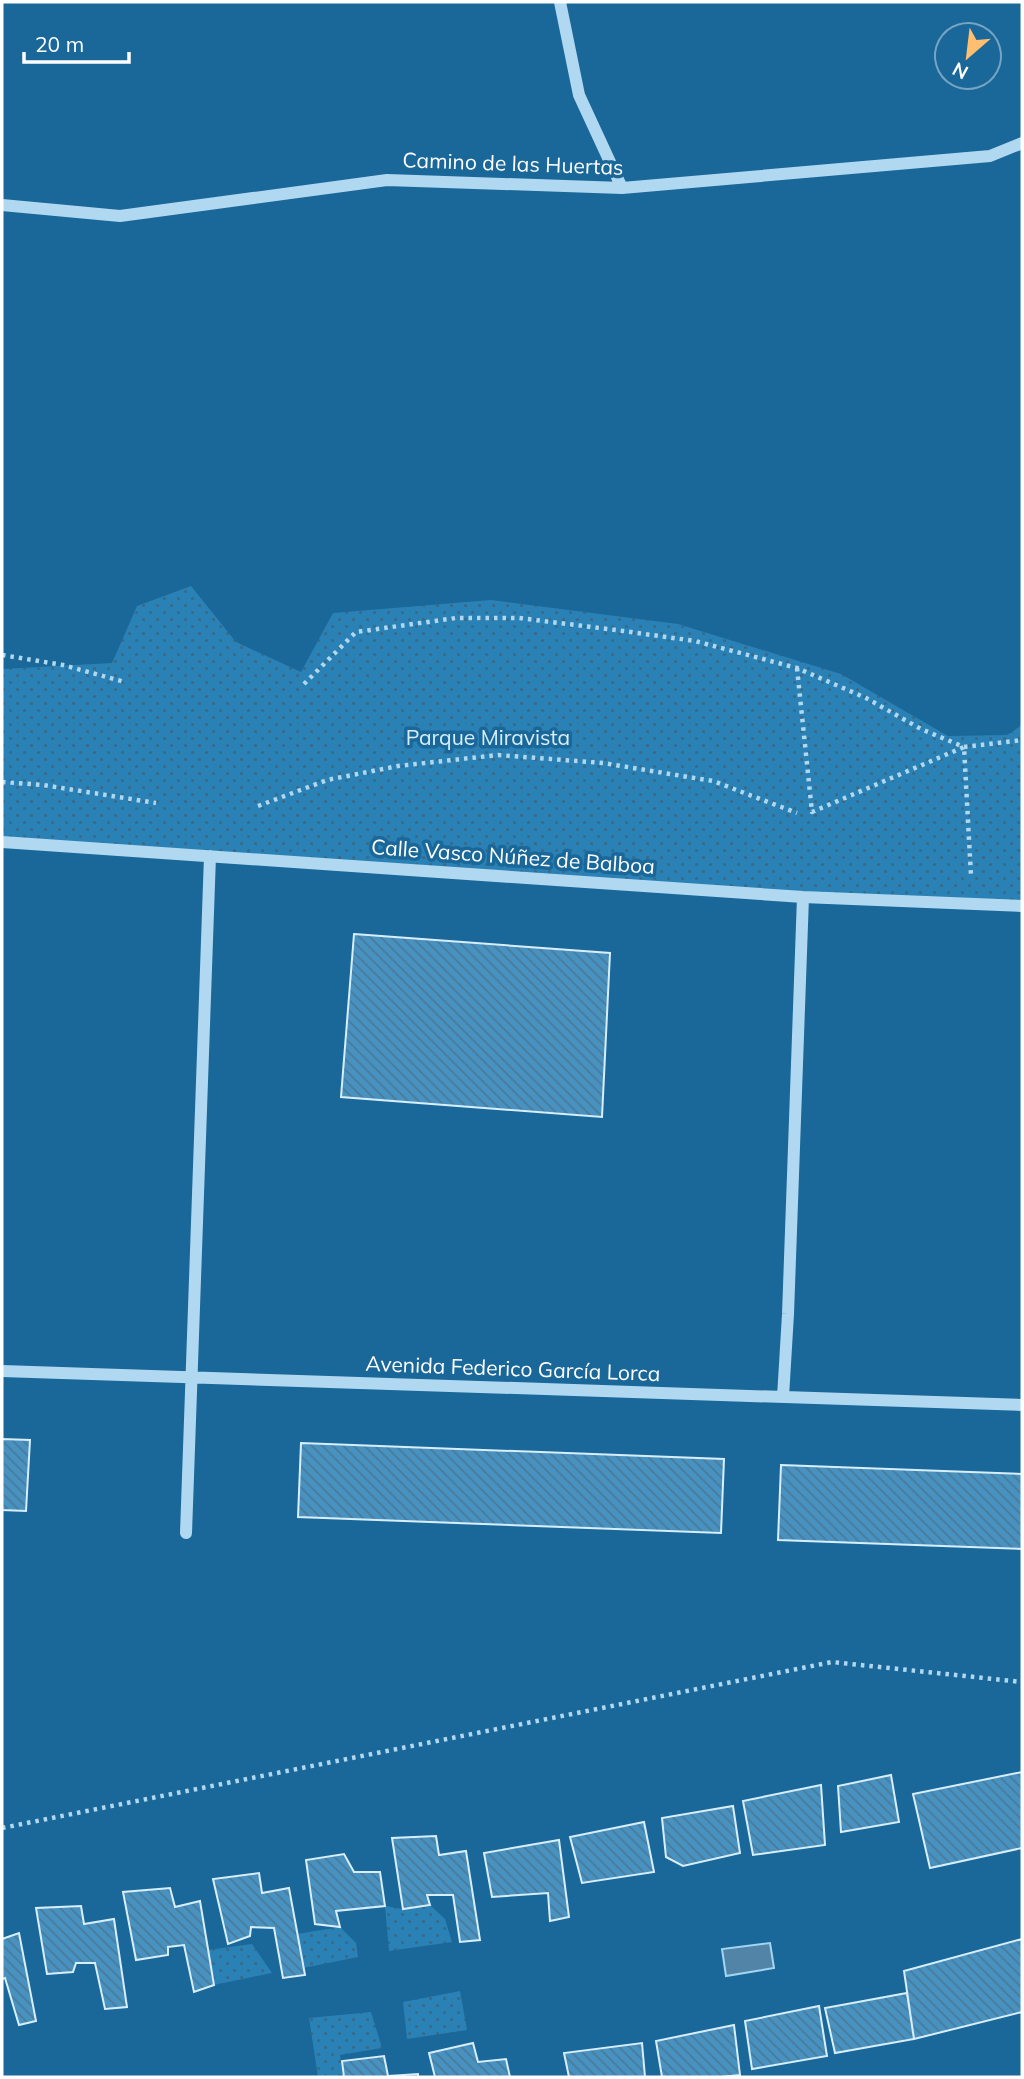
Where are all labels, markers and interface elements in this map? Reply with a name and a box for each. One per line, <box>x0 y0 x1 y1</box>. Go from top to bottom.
scale bar <box>24 21 130 65</box>
north arrow <box>933 21 1003 91</box>
text: 20 m <box>35 31 84 57</box>
text: N <box>948 57 972 85</box>
street label: Camino de las Huertas <box>402 146 624 180</box>
park label: Parque Miravista <box>406 724 570 750</box>
street label: Calle Vasco Núñez de Balboa <box>370 833 656 879</box>
street label: Avenida Federico García Lorca <box>365 1350 661 1386</box>

